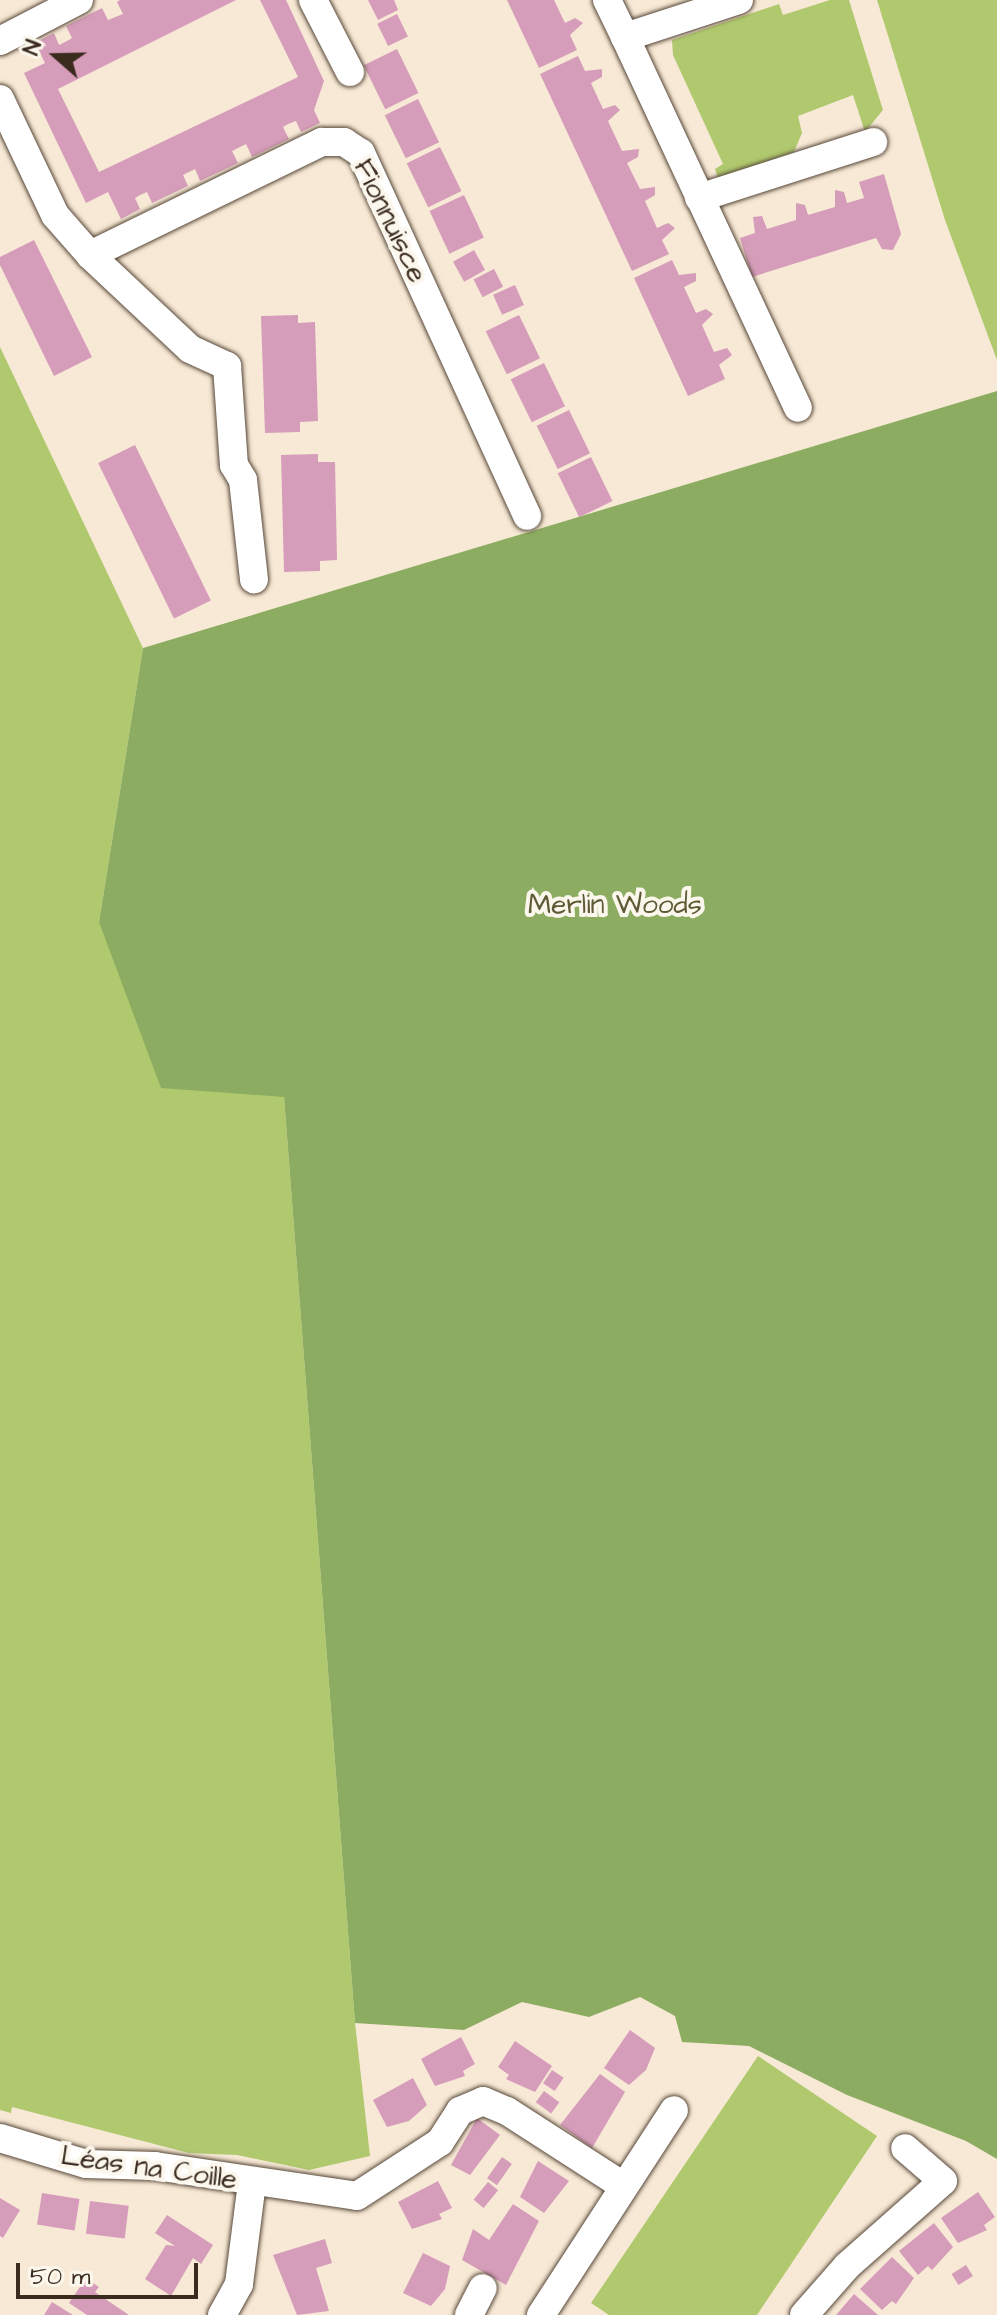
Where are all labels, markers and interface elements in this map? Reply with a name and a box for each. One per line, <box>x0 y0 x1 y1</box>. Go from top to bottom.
north arrow <box>16 16 96 96</box>
text: N <box>16 36 50 59</box>
street label: Fionnuisce <box>346 154 434 288</box>
park label: Merlin Woods <box>528 888 702 922</box>
street label: Léas na Coille <box>59 2139 239 2197</box>
scale bar <box>20 2247 202 2297</box>
text: 50 m <box>30 2260 90 2294</box>

